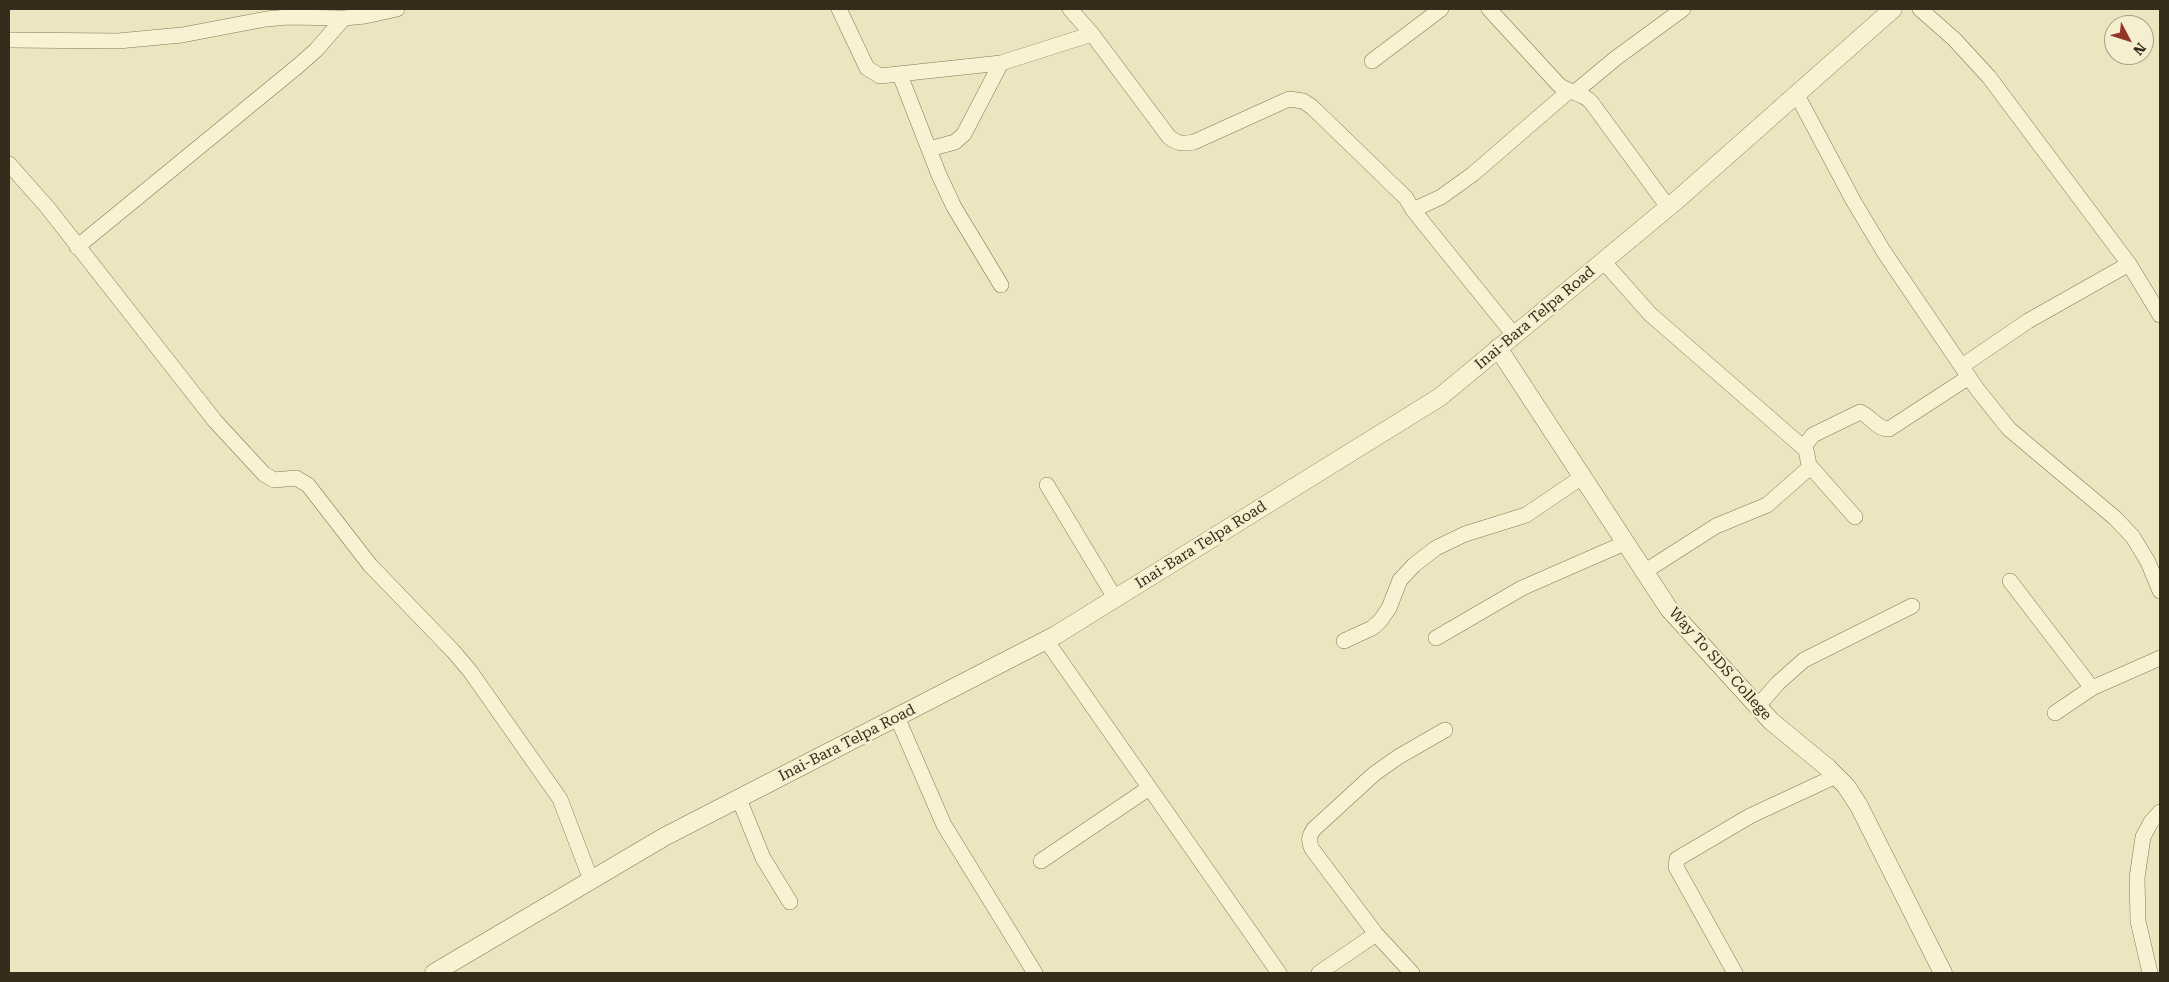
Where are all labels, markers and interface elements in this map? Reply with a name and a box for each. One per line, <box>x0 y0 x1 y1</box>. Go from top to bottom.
north arrow <box>2104 15 2154 65</box>
text: N <box>2130 40 2149 58</box>
street label: Inai-Bara Telpa Road <box>1471 263 1599 373</box>
street label: Inai-Bara Telpa Road <box>1132 497 1270 593</box>
street label: Way To SDS College <box>1665 604 1775 724</box>
street label: Inai-Bara Telpa Road <box>776 701 918 785</box>

